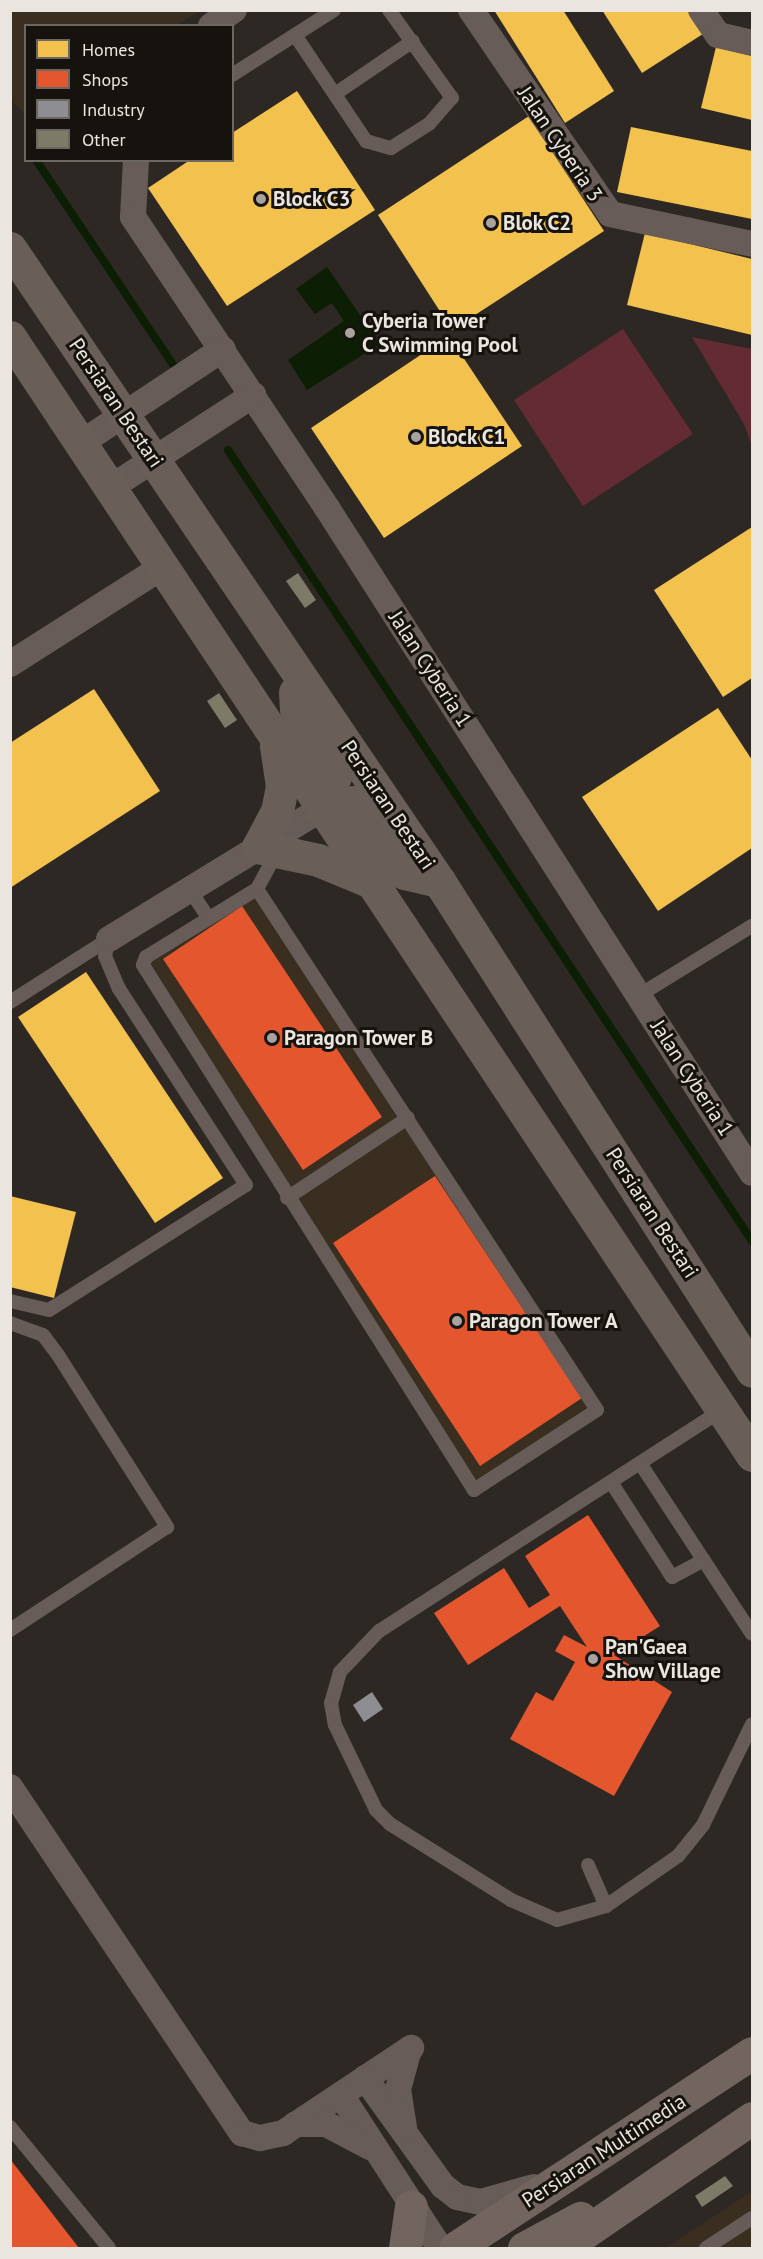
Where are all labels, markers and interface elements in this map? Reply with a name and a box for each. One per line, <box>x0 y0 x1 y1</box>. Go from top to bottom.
legend <box>24 24 234 162</box>
text: Homes <box>82 38 135 61</box>
text: Shops <box>82 68 128 91</box>
street label: Jalan Cyberia 3 <box>512 82 608 206</box>
text: Industry <box>82 98 145 121</box>
text: Other <box>82 128 126 151</box>
place label: Block C3 <box>273 186 351 212</box>
marker: Block C3 <box>254 192 268 206</box>
place label: Blok C2 <box>503 210 572 236</box>
marker: Blok C2 <box>484 216 498 230</box>
place label: Cyberia Tower C Swimming Pool <box>362 308 518 358</box>
marker: Cyberia Tower C Swimming Pool <box>343 326 357 340</box>
street label: Persiaran Bestari <box>64 334 168 472</box>
place label: Block C1 <box>428 424 506 450</box>
marker: Block C1 <box>409 430 423 444</box>
street label: Jalan Cyberia 1 <box>383 606 477 732</box>
street label: Persiaran Bestari <box>336 736 440 874</box>
street label: Jalan Cyberia 1 <box>645 1015 739 1141</box>
place label: Paragon Tower B <box>284 1025 434 1051</box>
marker: Paragon Tower B <box>265 1031 279 1045</box>
street label: Persiaran Bestari <box>600 1143 704 1283</box>
place label: Paragon Tower A <box>469 1308 619 1334</box>
marker: Paragon Tower A <box>450 1314 464 1328</box>
place label: Pan'Gaea Show Village <box>605 1634 722 1684</box>
marker: Pan'Gaea Show Village <box>586 1652 600 1666</box>
street label: Persiaran Multimedia <box>517 2089 691 2213</box>

